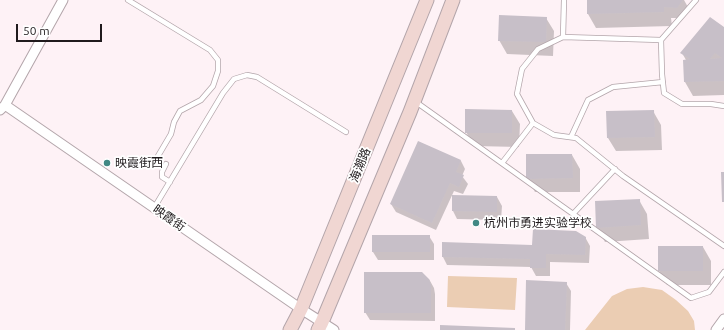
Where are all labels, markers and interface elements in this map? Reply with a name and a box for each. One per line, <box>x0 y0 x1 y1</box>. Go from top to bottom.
scale bar <box>18 16 104 42</box>
text: 50 m <box>23 24 50 37</box>
street label: 海潮路 <box>347 146 373 184</box>
place label: 映霞街西 <box>115 156 163 170</box>
marker: 映霞街西 <box>102 158 112 168</box>
street label: 映霞街 <box>150 202 188 234</box>
place label: 杭州市勇进实验学校 <box>484 216 592 230</box>
marker: 杭州市勇进实验学校 <box>471 218 481 228</box>

